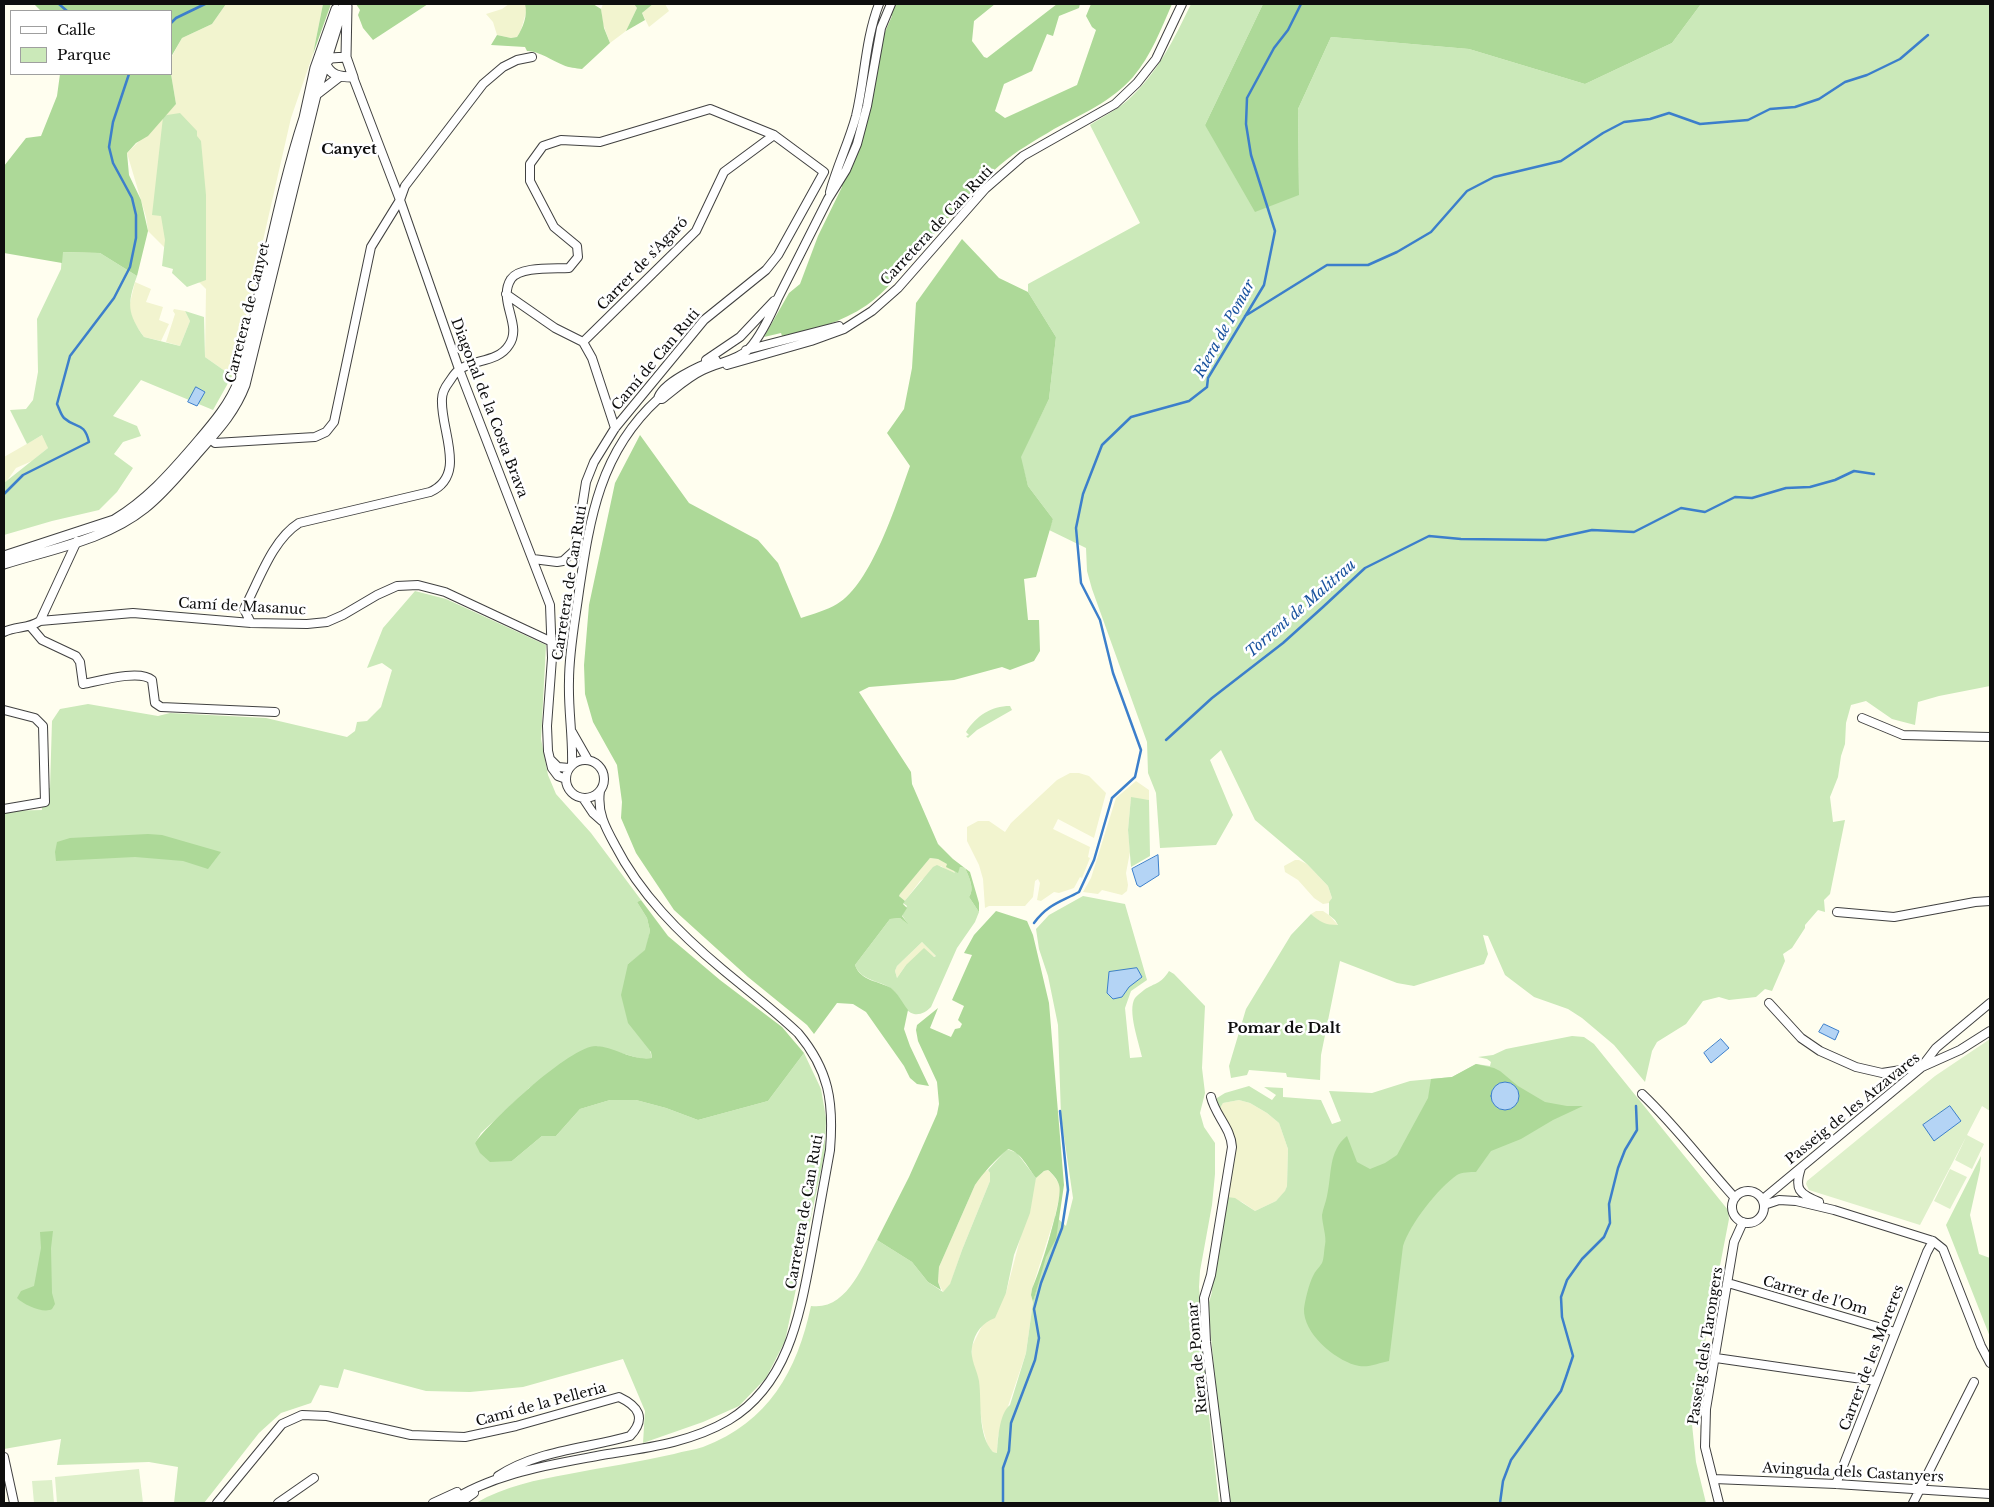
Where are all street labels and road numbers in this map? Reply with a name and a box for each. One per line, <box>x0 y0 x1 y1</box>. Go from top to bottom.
street label: Carretera de Can Ruti <box>877 163 997 289</box>
street label: Carrer de s'Agaró <box>594 214 692 314</box>
street label: Carretera de Canyet <box>222 241 274 385</box>
street label: Camí de Can Ruti <box>609 306 703 414</box>
street label: Diagonal de la Costa Brava <box>447 316 531 500</box>
street label: Carretera de Can Ruti <box>549 504 591 662</box>
street label: Camí de Masanuc <box>178 595 306 619</box>
street label: Passeig de les Atzavares <box>1782 1050 1924 1168</box>
street label: Carretera de Can Ruti <box>783 1133 827 1291</box>
street label: Passeig dels Tarongers <box>1685 1266 1727 1426</box>
street label: Carrer de l'Om <box>1761 1273 1869 1319</box>
street label: Carrer de les Moreres <box>1836 1283 1908 1433</box>
street label: Riera de Pomar <box>1185 1302 1211 1414</box>
street label: Camí de la Pelleria <box>474 1380 608 1430</box>
street label: Avinguda dels Castanyers <box>1762 1460 1944 1486</box>

